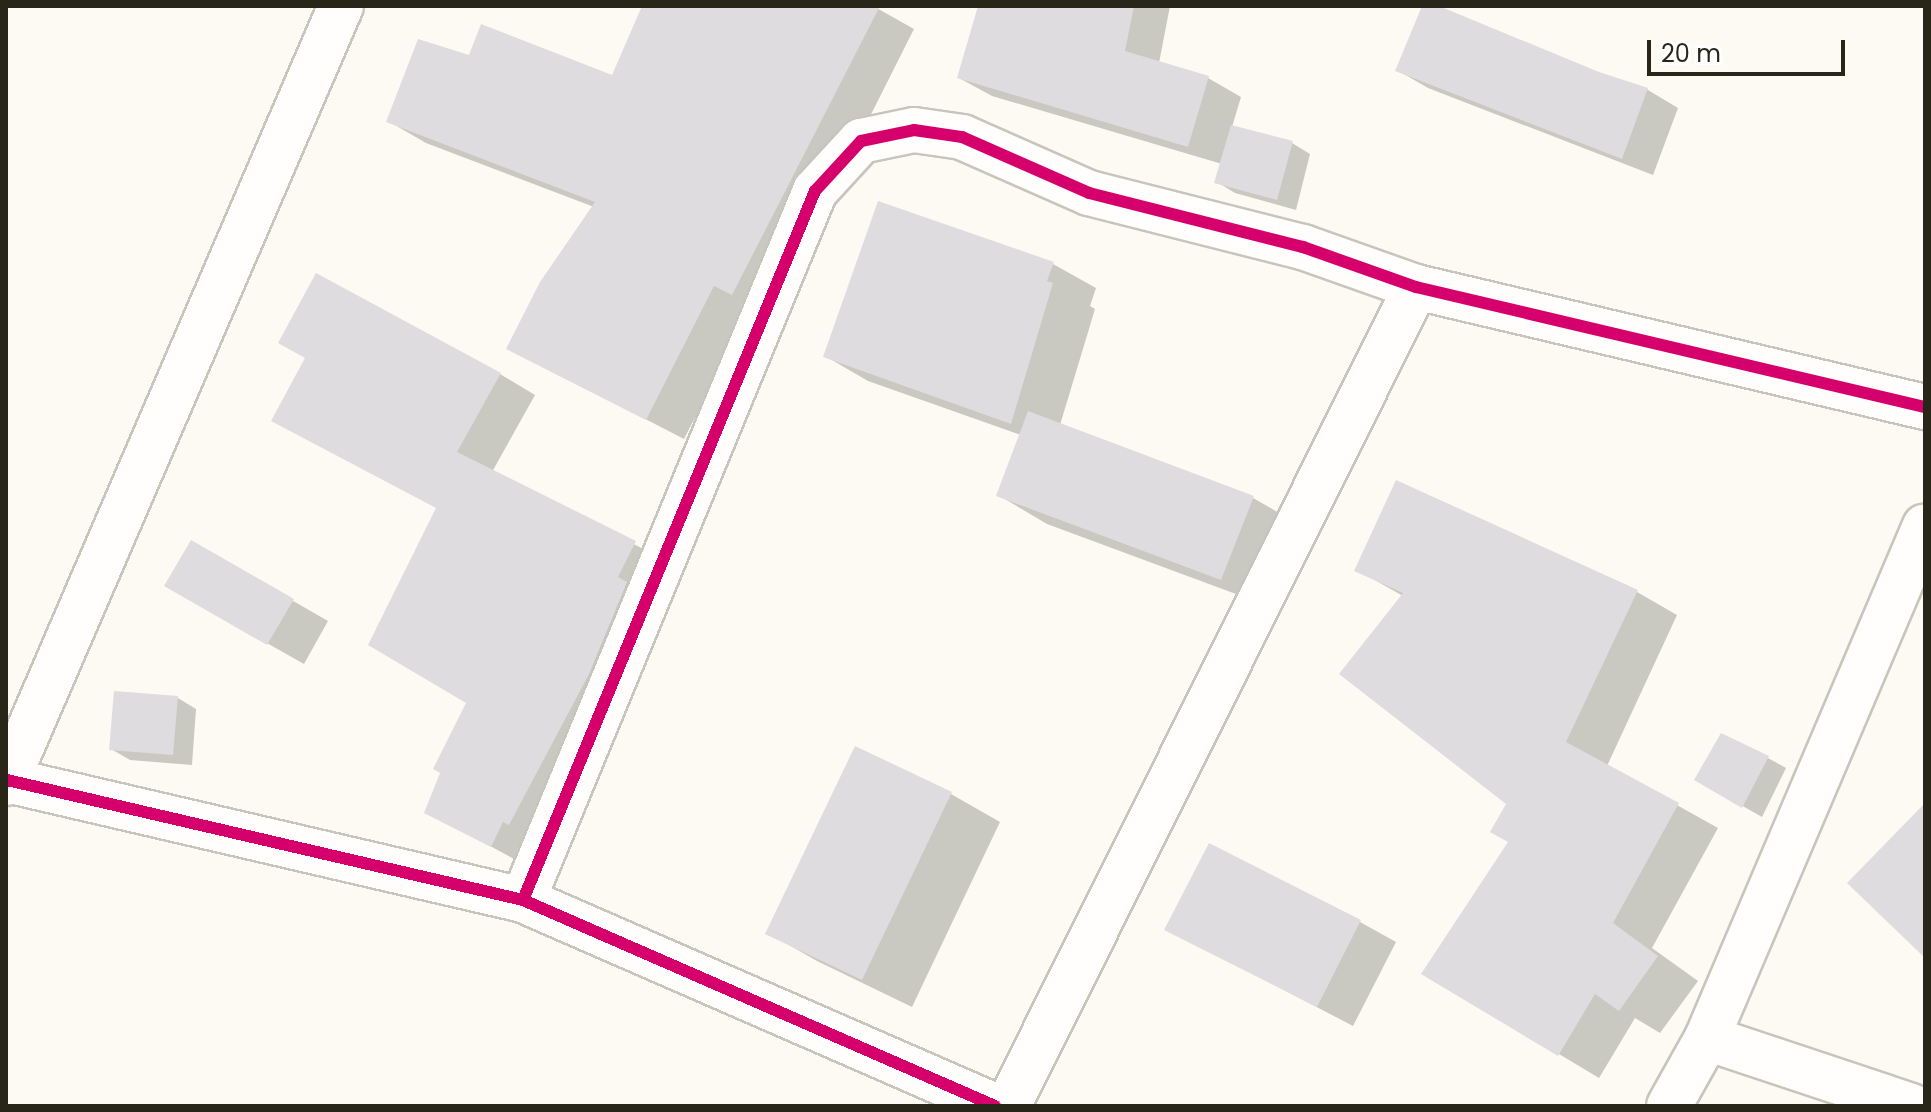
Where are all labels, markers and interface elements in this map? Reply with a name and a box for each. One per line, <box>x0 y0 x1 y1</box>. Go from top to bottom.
scale bar <box>1651 24 1849 74</box>
text: 20 m <box>1661 37 1721 70</box>

